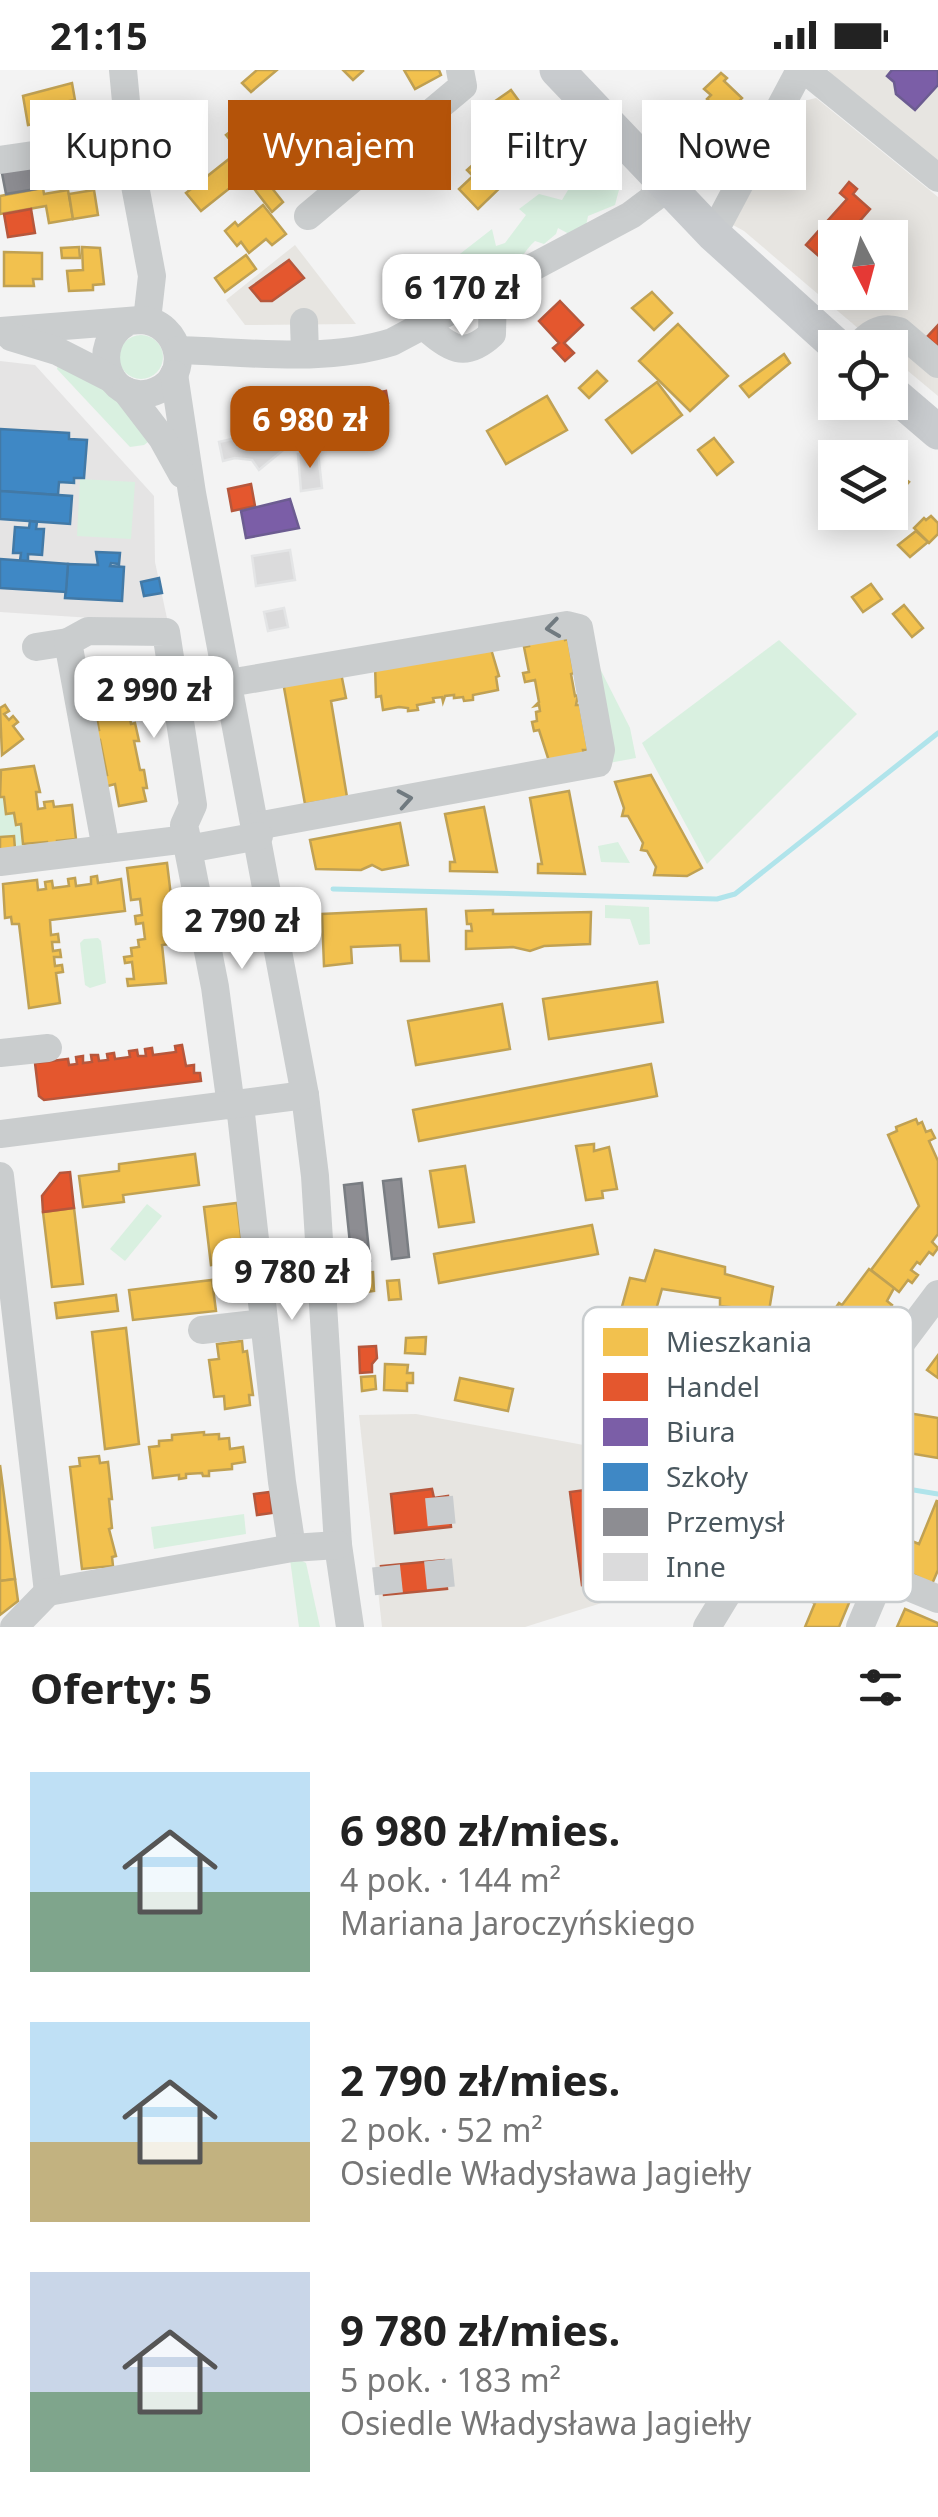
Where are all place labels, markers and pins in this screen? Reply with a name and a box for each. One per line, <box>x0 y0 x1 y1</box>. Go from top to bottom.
pin: 6 170 zł <box>359 254 565 339</box>
pin: 6 980 zł <box>207 386 413 471</box>
pin: 2 990 zł <box>51 656 257 741</box>
pin: 2 790 zł <box>139 887 345 972</box>
pin: 9 780 zł <box>189 1238 395 1323</box>

